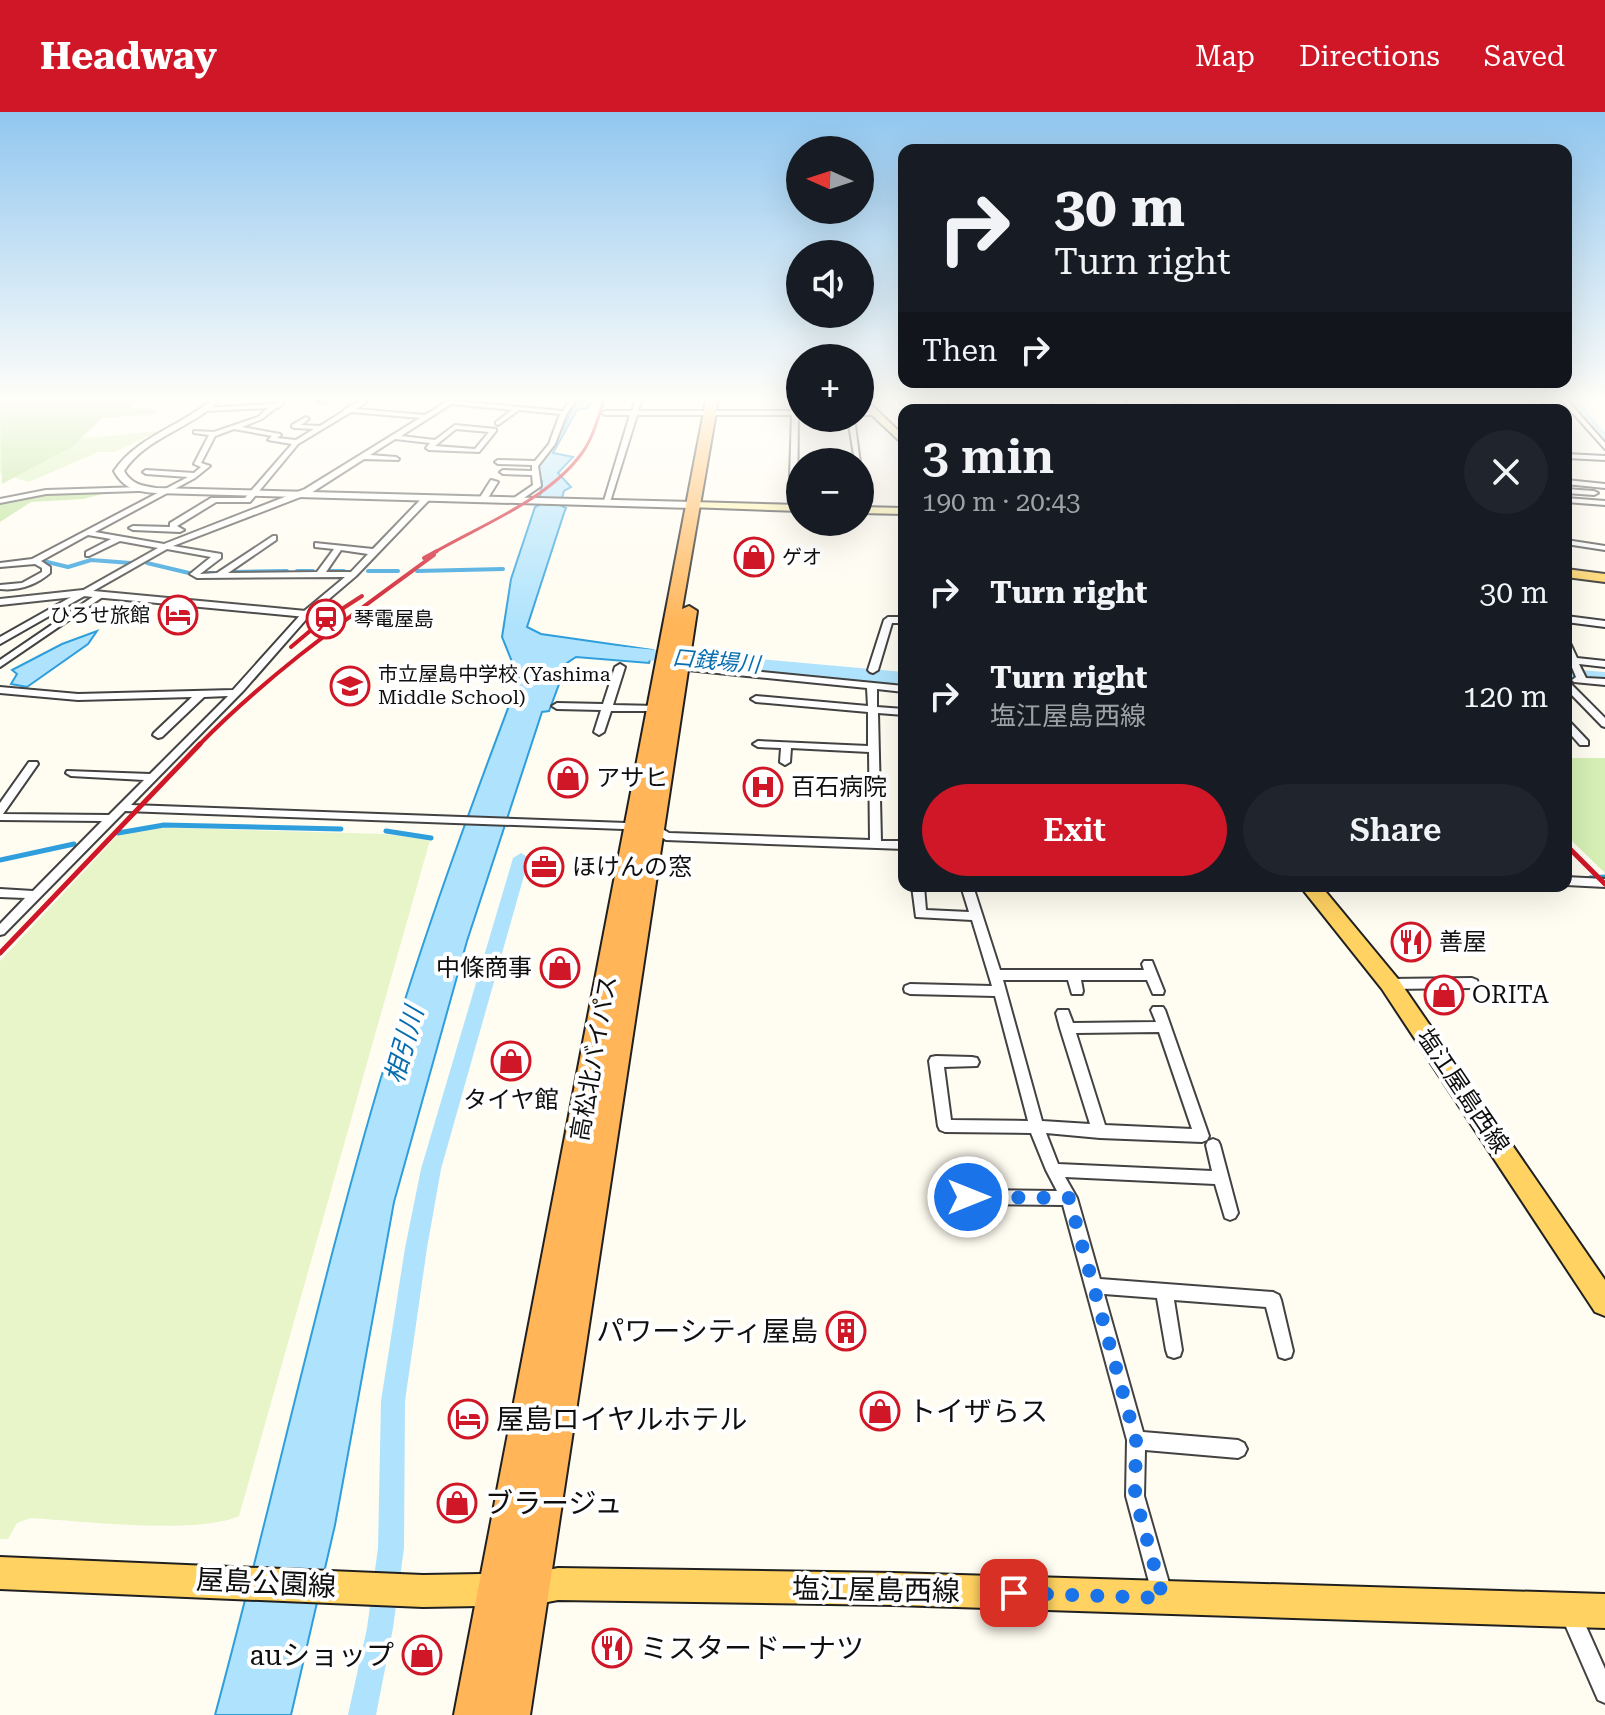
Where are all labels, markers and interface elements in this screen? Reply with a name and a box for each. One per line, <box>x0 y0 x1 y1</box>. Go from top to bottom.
text: Headway <box>40 34 217 78</box>
text: Map <box>1195 40 1255 73</box>
text: Directions <box>1299 40 1440 73</box>
text: Saved <box>1484 40 1565 73</box>
north arrow <box>786 136 874 224</box>
map controls <box>786 136 874 536</box>
text: 30 m <box>1054 174 1185 240</box>
icon: right <box>922 176 1026 280</box>
button: sound <box>786 240 874 328</box>
text: Turn right <box>1054 241 1231 283</box>
icon: right <box>1013 328 1057 372</box>
text: Then <box>922 333 997 368</box>
button: + <box>786 344 874 432</box>
text: 3 min <box>922 429 1054 485</box>
button: close <box>1464 430 1548 514</box>
button: − <box>786 448 874 536</box>
text: 190 m · 20:43 <box>922 487 1081 517</box>
shop icon: ゲオ <box>733 536 775 578</box>
place label: ゲオ <box>782 545 822 569</box>
icon: right <box>922 570 966 614</box>
text: Turn right <box>990 575 1147 610</box>
text: 30 m <box>1479 575 1548 610</box>
hotel icon: ひろせ旅館 <box>157 594 199 636</box>
station icon: 琴電屋島 <box>305 598 347 640</box>
place label: ひろせ旅館 <box>50 603 150 627</box>
place label: 琴電屋島 <box>354 607 434 631</box>
water label: 口銭場川 <box>671 645 763 677</box>
text: Turn right <box>990 660 1147 695</box>
place label: 市立屋島中学校 (Yashima Middle School) <box>378 662 611 709</box>
school or university icon: 市立屋島中学校 (Yashima Middle School) <box>329 665 371 707</box>
icon: right <box>922 674 966 718</box>
text: 120 m <box>1463 679 1548 714</box>
text: 塩江屋島西線 <box>990 701 1146 731</box>
shop icon: アサヒ <box>547 757 589 799</box>
place label: アサヒ <box>596 764 668 792</box>
hospital icon: 百石病院 <box>742 766 784 808</box>
place label: 百石病院 <box>791 773 887 801</box>
button: Exit <box>922 784 1227 876</box>
button: Share <box>1243 784 1548 876</box>
office icon: ほけんの窓 <box>523 846 565 888</box>
place label: ほけんの窓 <box>572 853 692 881</box>
restaurant icon: 善屋 <box>1390 921 1432 963</box>
place label: 善屋 <box>1439 928 1487 956</box>
shop icon: 中條商事 <box>539 947 581 989</box>
place label: 中條商事 <box>436 954 532 982</box>
street label: 高松北バイパス <box>566 973 622 1143</box>
shop icon: ORITA <box>1423 974 1465 1016</box>
place label: ORITA <box>1472 981 1549 1009</box>
water label: 相引川 <box>379 1000 430 1087</box>
street label: 塩江屋島西線 <box>1411 1023 1515 1159</box>
shop icon: タイヤ館 <box>490 1040 532 1082</box>
place label: タイヤ館 <box>463 1086 559 1114</box>
position arrow <box>926 1155 1010 1239</box>
building icon: パワーシティ屋島 <box>825 1310 867 1352</box>
place label: パワーシティ屋島 <box>596 1315 818 1348</box>
shop icon: トイザらス <box>859 1390 901 1432</box>
place label: トイザらス <box>908 1395 1048 1428</box>
hotel icon: 屋島ロイヤルホテル <box>447 1398 489 1440</box>
place label: 屋島ロイヤルホテル <box>496 1403 747 1436</box>
shop icon: ブラージュ <box>436 1482 478 1524</box>
place label: ブラージュ <box>485 1487 622 1520</box>
pin <box>980 1559 1048 1627</box>
street label: 屋島公園線 <box>195 1563 337 1603</box>
icon: arrive <box>992 1571 1036 1615</box>
street label: 塩江屋島西線 <box>792 1572 960 1608</box>
restaurant icon: ミスタードーナツ <box>591 1627 633 1669</box>
place label: ミスタードーナツ <box>640 1632 864 1665</box>
shop icon: auショップ <box>401 1634 443 1676</box>
place label: auショップ <box>249 1639 394 1672</box>

